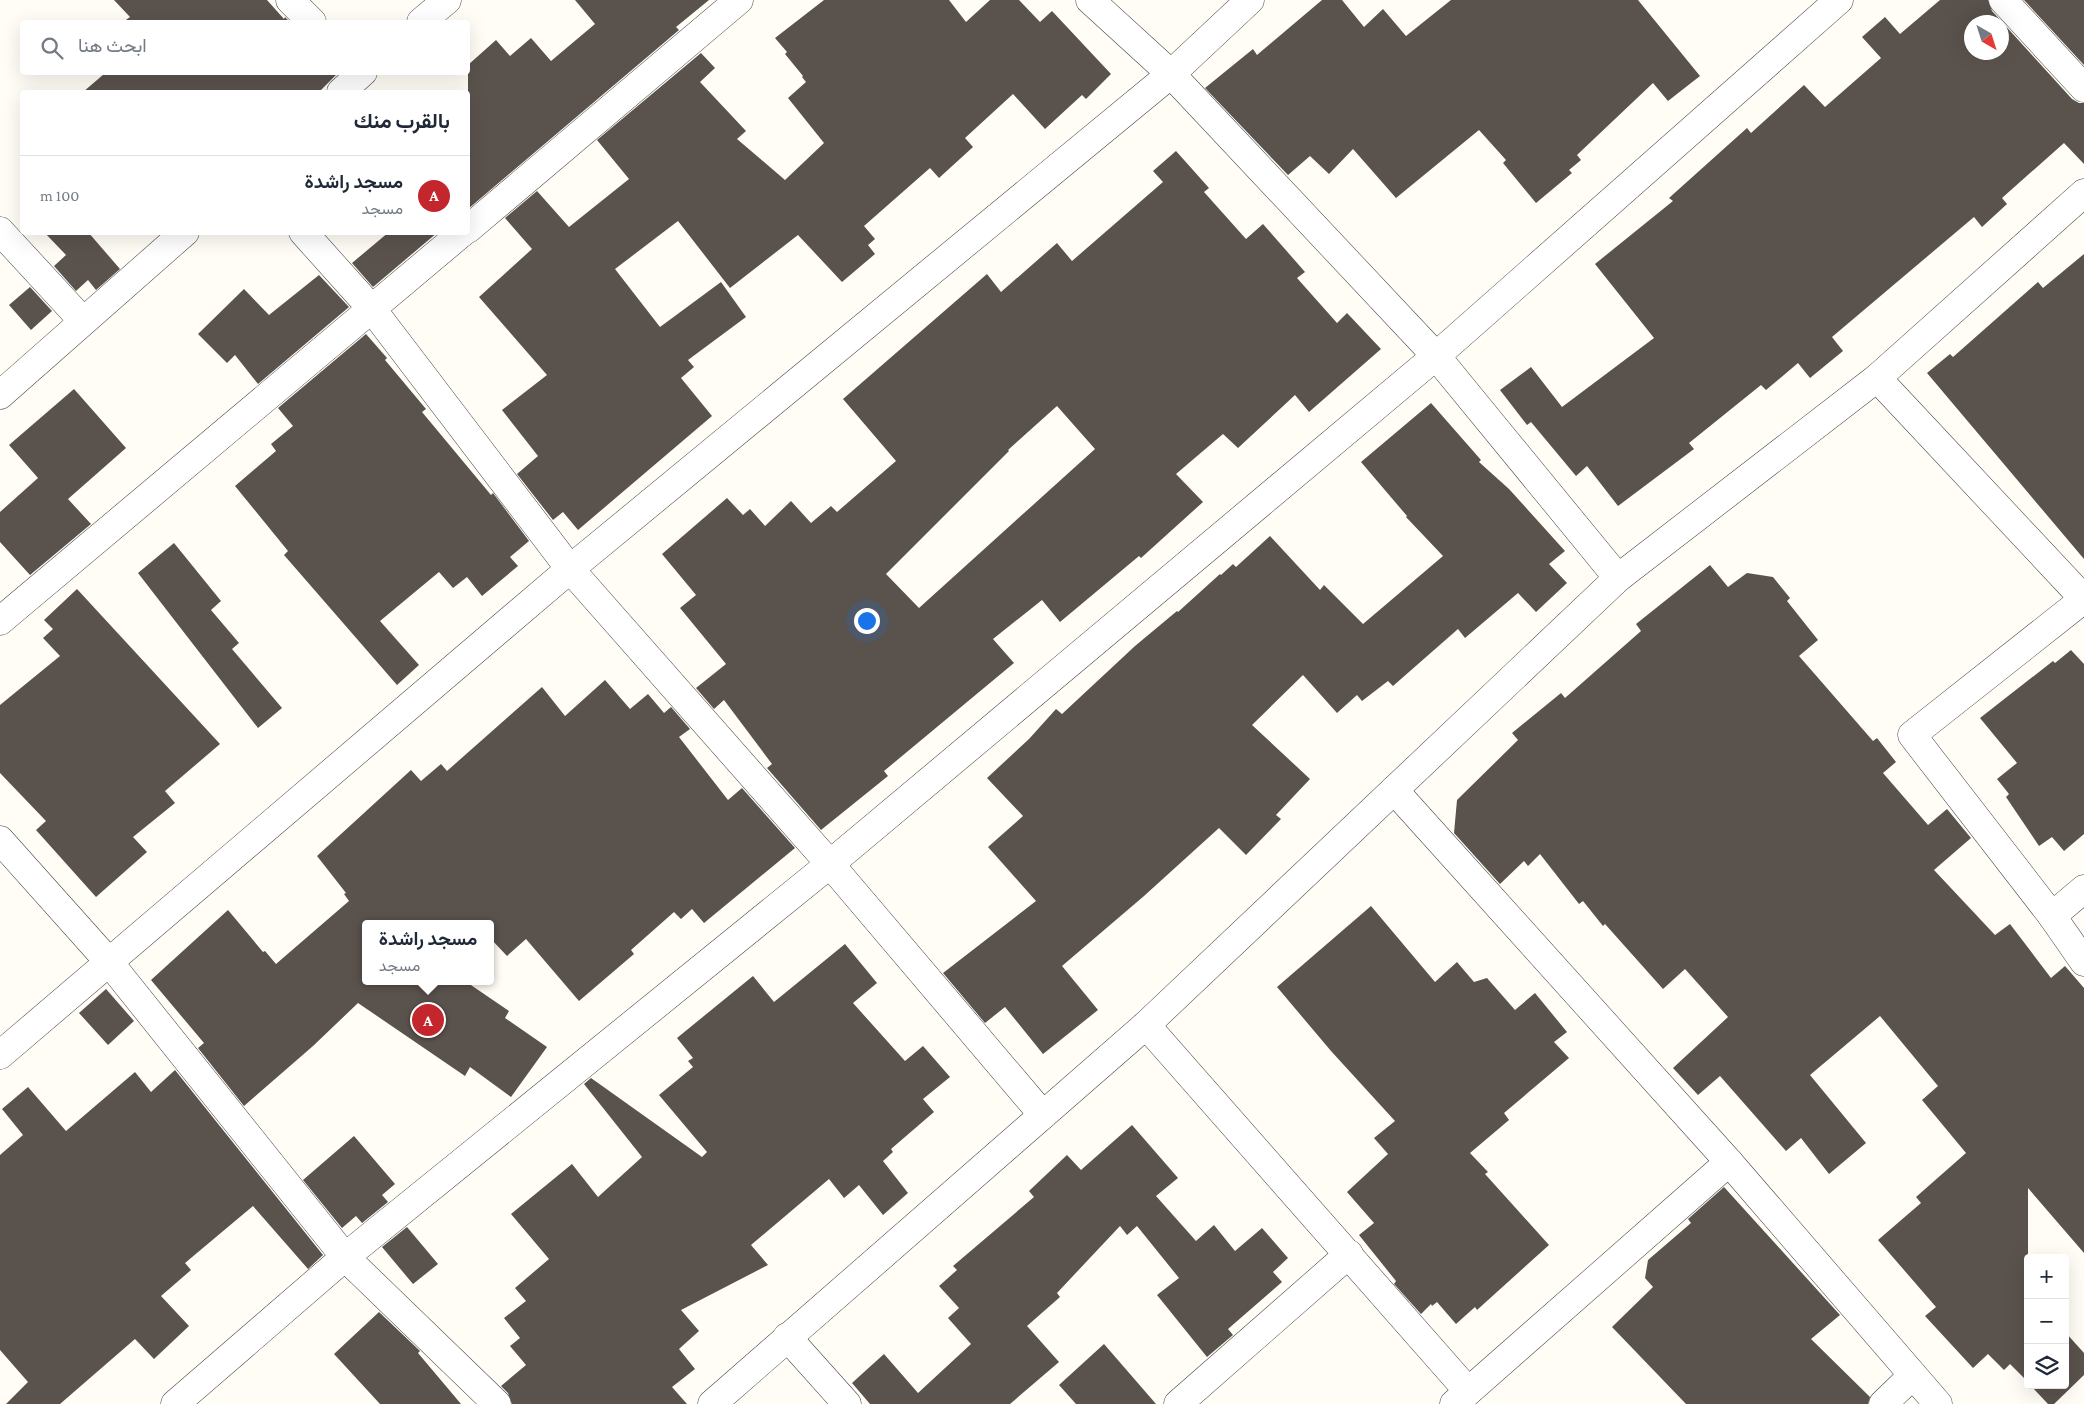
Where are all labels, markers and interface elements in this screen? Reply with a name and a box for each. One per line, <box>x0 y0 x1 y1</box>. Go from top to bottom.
north arrow <box>1964 15 2009 60</box>
search box <box>20 20 470 75</box>
icon: search <box>38 34 66 62</box>
text: ابحث هنا <box>78 35 147 56</box>
text: بالقرب منك <box>354 109 450 133</box>
text: مسجد راشدة <box>305 171 403 192</box>
text: 100 m <box>40 187 79 204</box>
text: A <box>429 187 439 204</box>
text: مسجد <box>362 200 403 217</box>
your location <box>854 608 880 634</box>
popup <box>362 920 494 985</box>
text: مسجد راشدة <box>379 928 477 949</box>
text: مسجد <box>379 957 420 974</box>
pin: A <box>412 1001 444 1039</box>
map controls <box>2024 1254 2069 1389</box>
button: + <box>2024 1254 2069 1299</box>
button: − <box>2024 1299 2069 1344</box>
button: layers <box>2024 1344 2069 1389</box>

